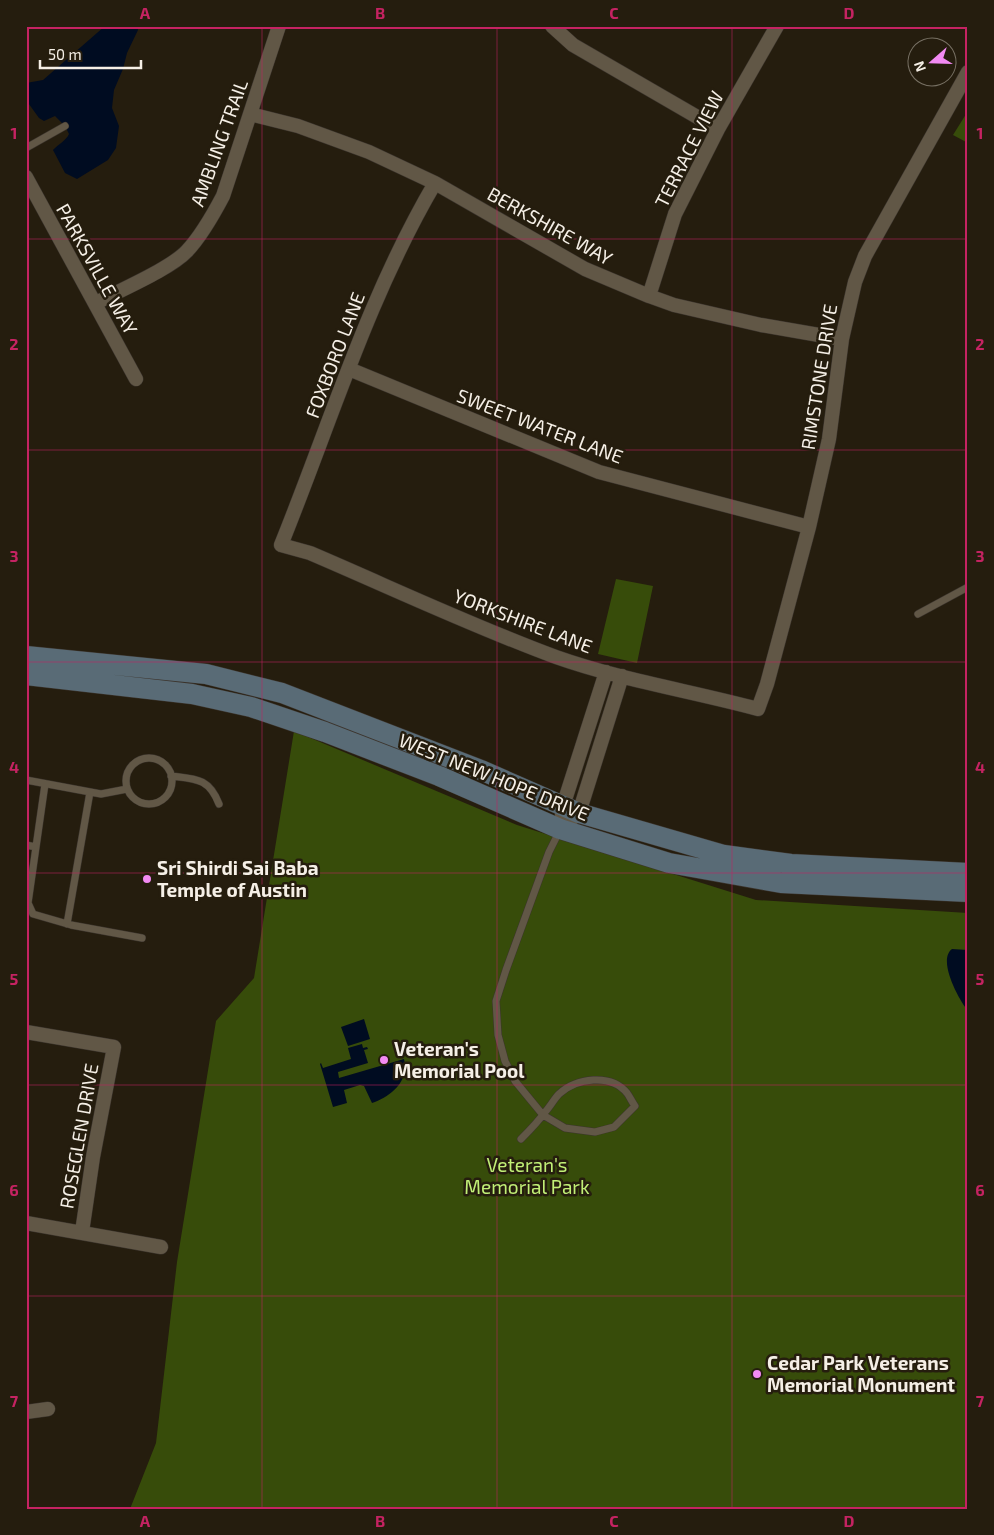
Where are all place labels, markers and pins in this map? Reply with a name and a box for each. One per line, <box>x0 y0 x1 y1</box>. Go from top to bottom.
place label: Sri Shirdi Sai Baba Temple of Austin <box>157 856 319 901</box>
marker: Sri Shirdi Sai Baba Temple of Austin <box>141 873 153 885</box>
place label: Veteran's Memorial Pool <box>394 1037 525 1082</box>
marker: Veteran's Memorial Pool <box>378 1054 390 1066</box>
place label: Cedar Park Veterans Memorial Monument <box>767 1351 955 1396</box>
marker: Cedar Park Veterans Memorial Monument <box>751 1368 763 1380</box>

